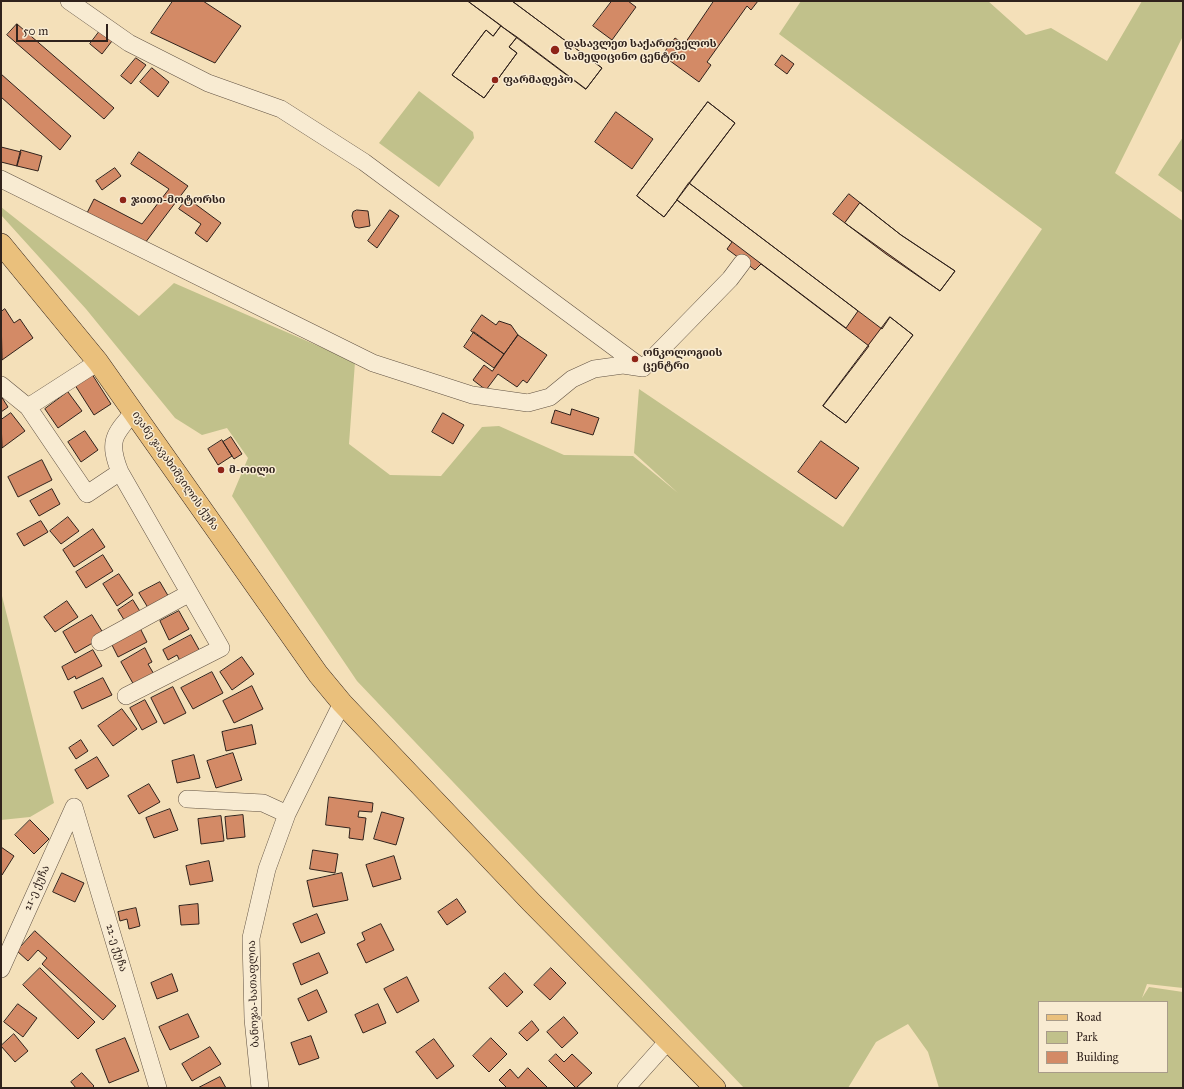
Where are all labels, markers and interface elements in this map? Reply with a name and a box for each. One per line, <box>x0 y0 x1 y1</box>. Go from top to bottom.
scale bar <box>18 16 110 42</box>
text: 50 m <box>23 24 48 38</box>
place label: დასავლეთ საქართველოს სამედიცინო ცენტრი <box>564 37 717 63</box>
marker: დასავლეთ საქართველოს სამედიცინო ცენტრი <box>549 44 561 56</box>
place label: ფარმადეპო <box>503 73 573 87</box>
marker: ფარმადეპო <box>490 75 500 85</box>
place label: ჯითი-მოტორსი <box>131 193 225 207</box>
marker: ჯითი-მოტორსი <box>118 195 128 205</box>
place label: ონკოლოგიის ცენტრი <box>643 346 722 372</box>
marker: ონკოლოგიის ცენტრი <box>630 354 640 364</box>
street label: ივანე ჯავახიშვილის ქუჩა <box>129 409 221 533</box>
place label: მ-ოილი <box>229 463 275 477</box>
marker: მ-ოილი <box>216 465 226 475</box>
street label: 21-ე ქუჩა <box>21 863 53 913</box>
street label: 22-ე ქუჩა <box>102 922 130 974</box>
street label: ბანოჯა-სათაფლია <box>246 940 262 1048</box>
legend <box>1038 1001 1168 1073</box>
text: Road <box>1076 1010 1102 1024</box>
text: Park <box>1076 1030 1098 1044</box>
text: Building <box>1076 1050 1118 1064</box>

